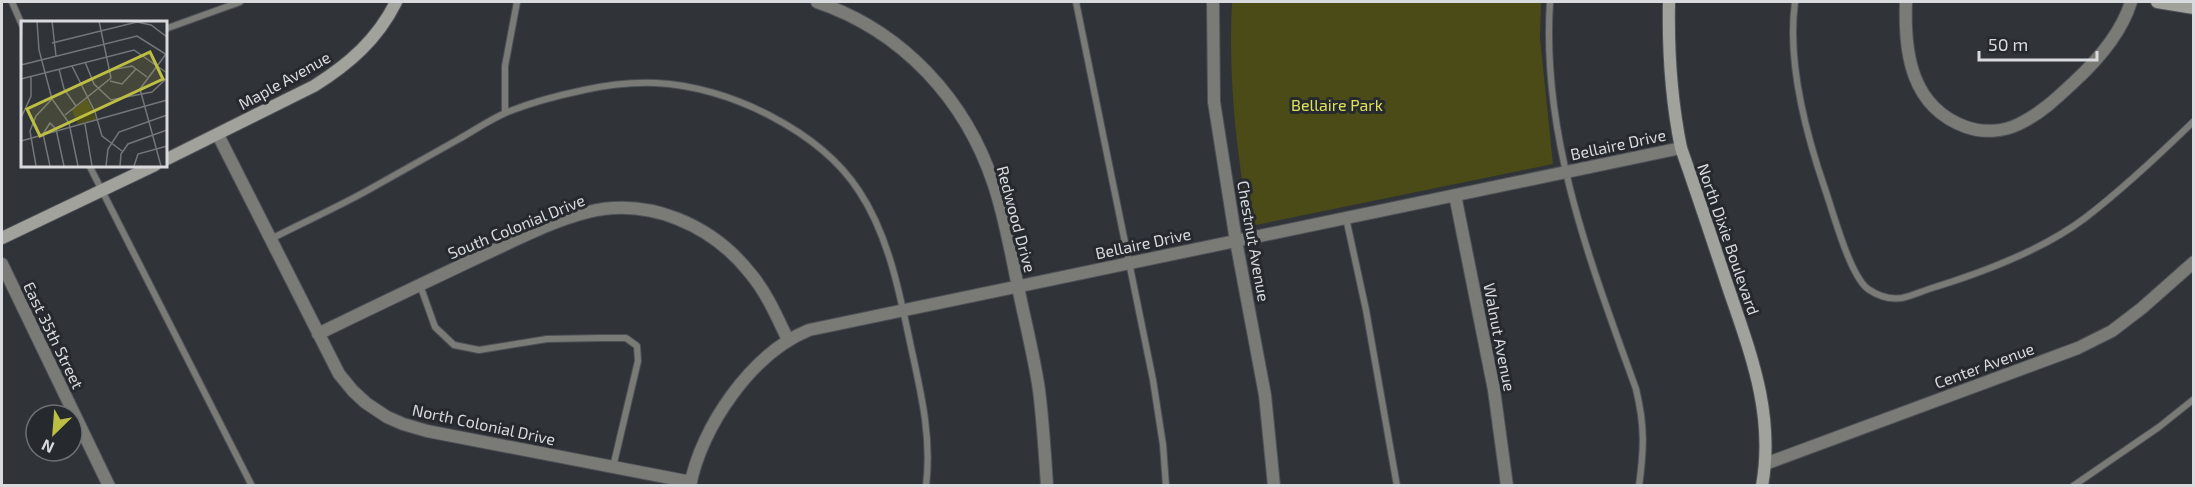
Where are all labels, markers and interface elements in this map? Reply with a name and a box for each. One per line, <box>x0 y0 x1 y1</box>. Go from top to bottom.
inset map <box>21 21 166 166</box>
scale bar <box>1979 24 2098 62</box>
text: 50 m <box>1988 33 2028 55</box>
street label: Maple Avenue <box>235 47 333 113</box>
park label: Bellaire Park <box>1291 95 1383 114</box>
street label: Bellaire Drive <box>1569 125 1667 163</box>
street label: North Dixie Boulevard <box>1694 161 1764 317</box>
street label: Redwood Drive <box>994 164 1040 274</box>
street label: Chestnut Avenue <box>1234 179 1274 303</box>
street label: South Colonial Drive <box>445 190 587 262</box>
street label: Bellaire Drive <box>1094 224 1192 262</box>
street label: East 35th Street <box>20 279 88 391</box>
street label: Walnut Avenue <box>1480 281 1520 393</box>
street label: Center Avenue <box>1932 338 2036 392</box>
street label: North Colonial Drive <box>411 400 557 448</box>
north arrow <box>24 403 84 463</box>
text: N <box>38 436 57 458</box>

